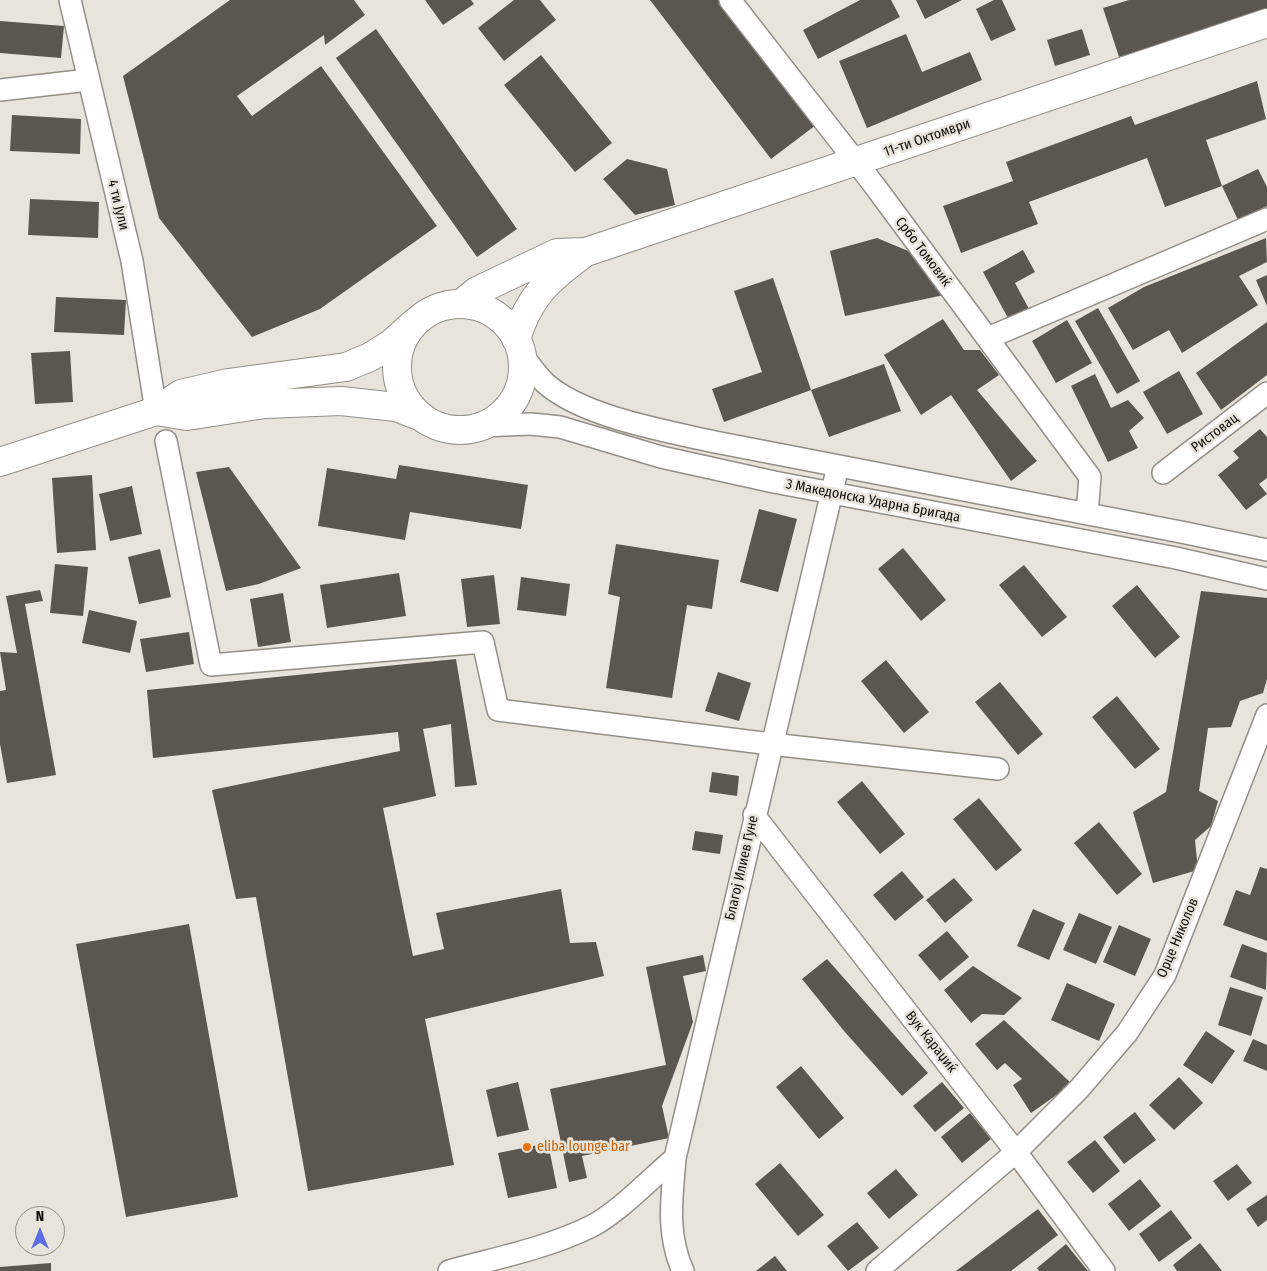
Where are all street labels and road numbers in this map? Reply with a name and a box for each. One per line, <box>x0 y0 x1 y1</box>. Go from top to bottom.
street label: 11-ти Октомври <box>881 115 973 161</box>
street label: 4 ти Јули <box>104 178 132 232</box>
street label: Србо Томовиќ <box>891 214 955 290</box>
street label: Ристовац <box>1188 410 1242 456</box>
street label: 3 Македонска Ударна Бригада <box>784 476 962 526</box>
street label: Благој Илиев Гуне <box>722 814 762 922</box>
street label: Орце Николов <box>1154 896 1202 980</box>
street label: Вук Караџиќ <box>902 1008 960 1076</box>

